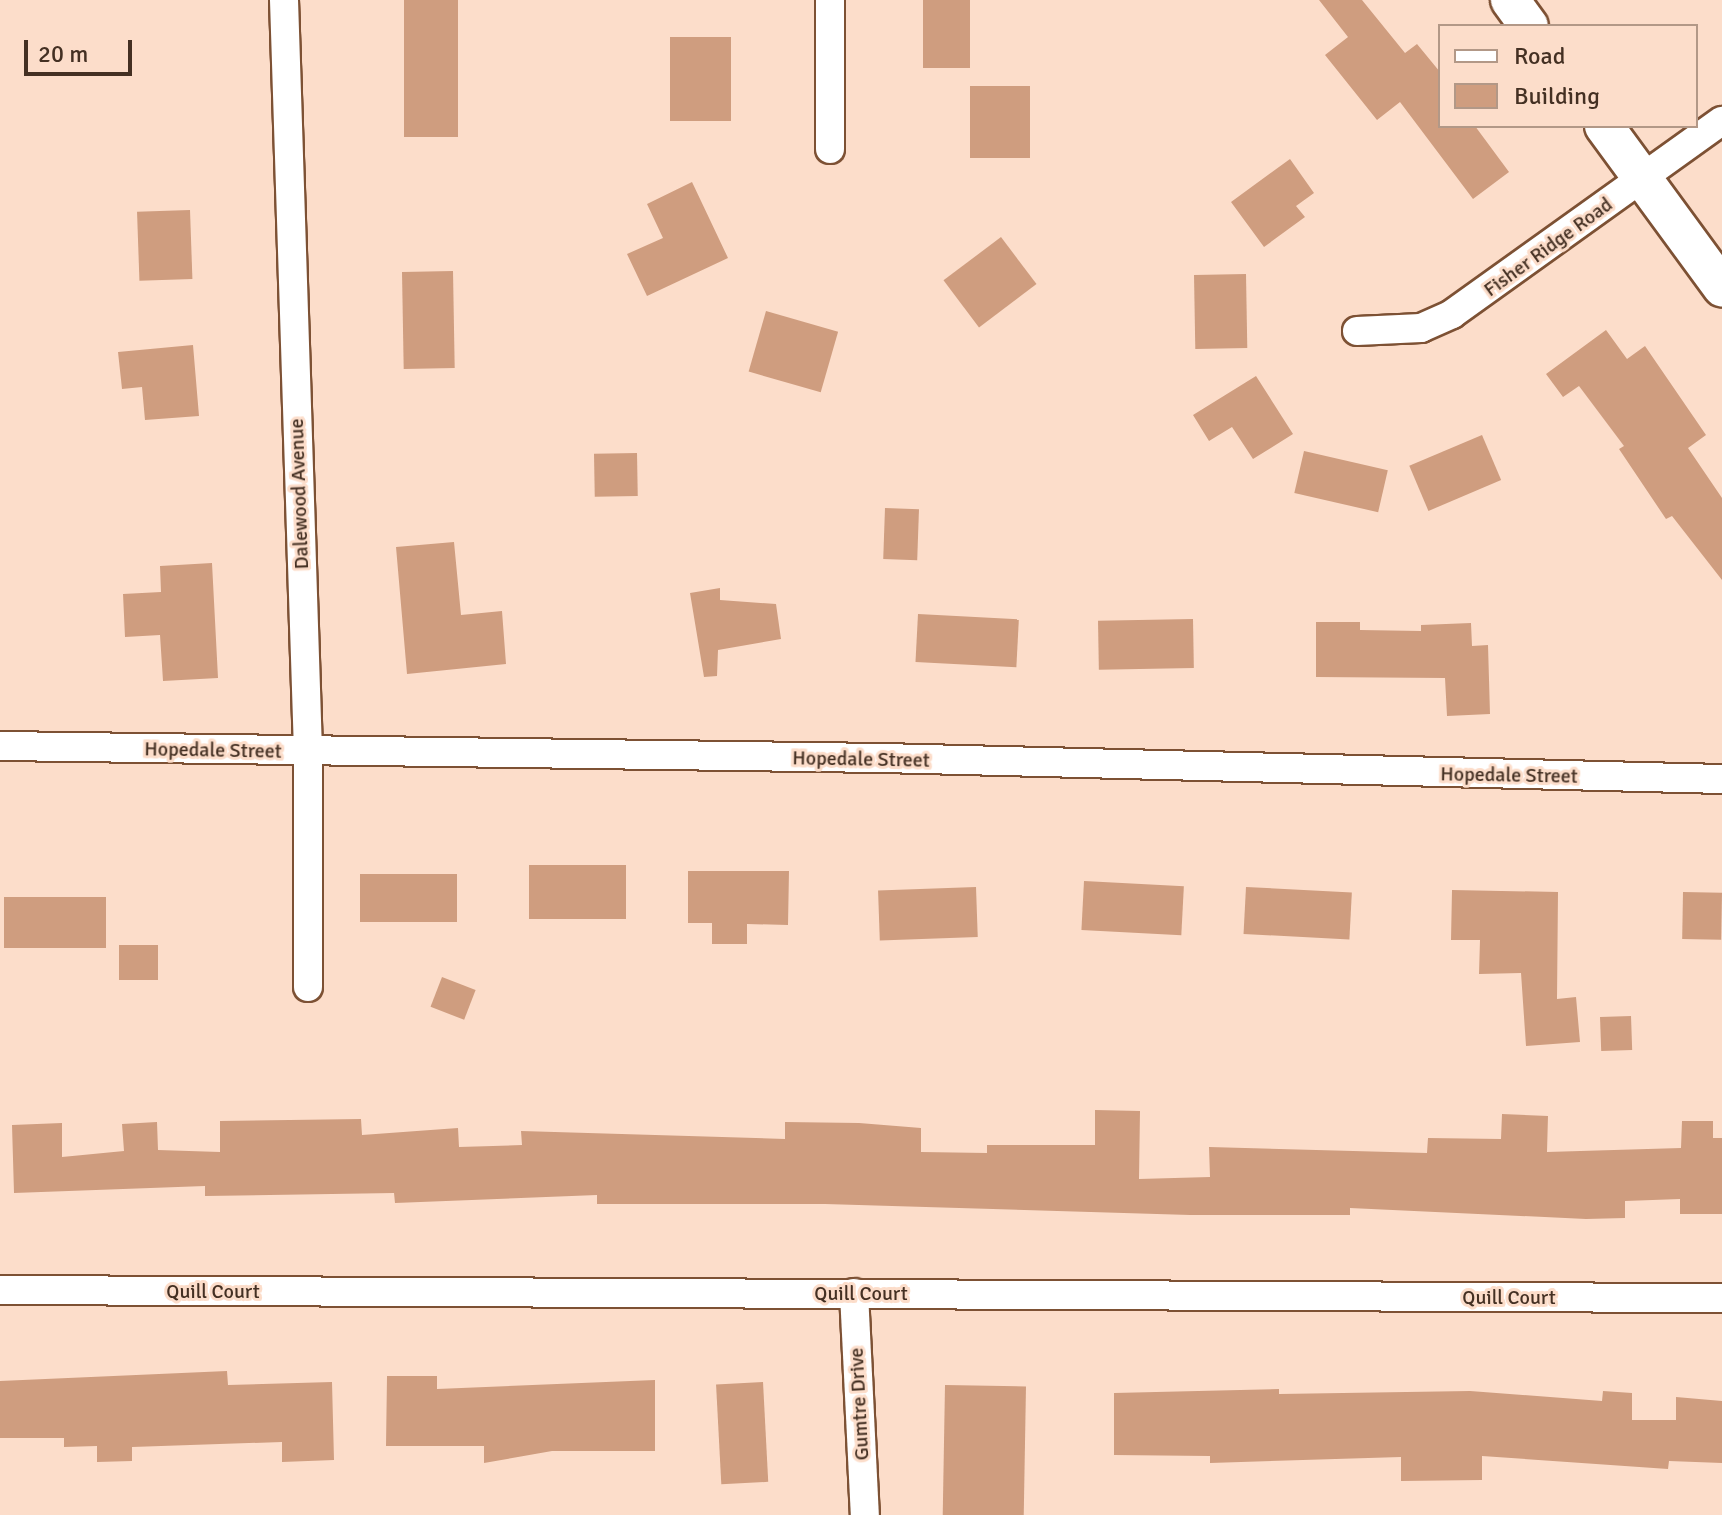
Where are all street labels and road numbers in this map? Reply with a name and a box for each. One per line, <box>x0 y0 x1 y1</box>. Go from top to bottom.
street label: Fisher Ridge Road <box>1479 192 1617 302</box>
street label: Dalewood Avenue <box>284 418 314 570</box>
street label: Hopedale Street <box>144 737 282 763</box>
street label: Hopedale Street <box>792 746 930 772</box>
street label: Hopedale Street <box>1440 762 1578 788</box>
street label: Quill Court <box>166 1279 260 1303</box>
street label: Quill Court <box>814 1281 908 1305</box>
street label: Quill Court <box>1462 1285 1556 1309</box>
street label: Gumtre Drive <box>844 1347 874 1461</box>

